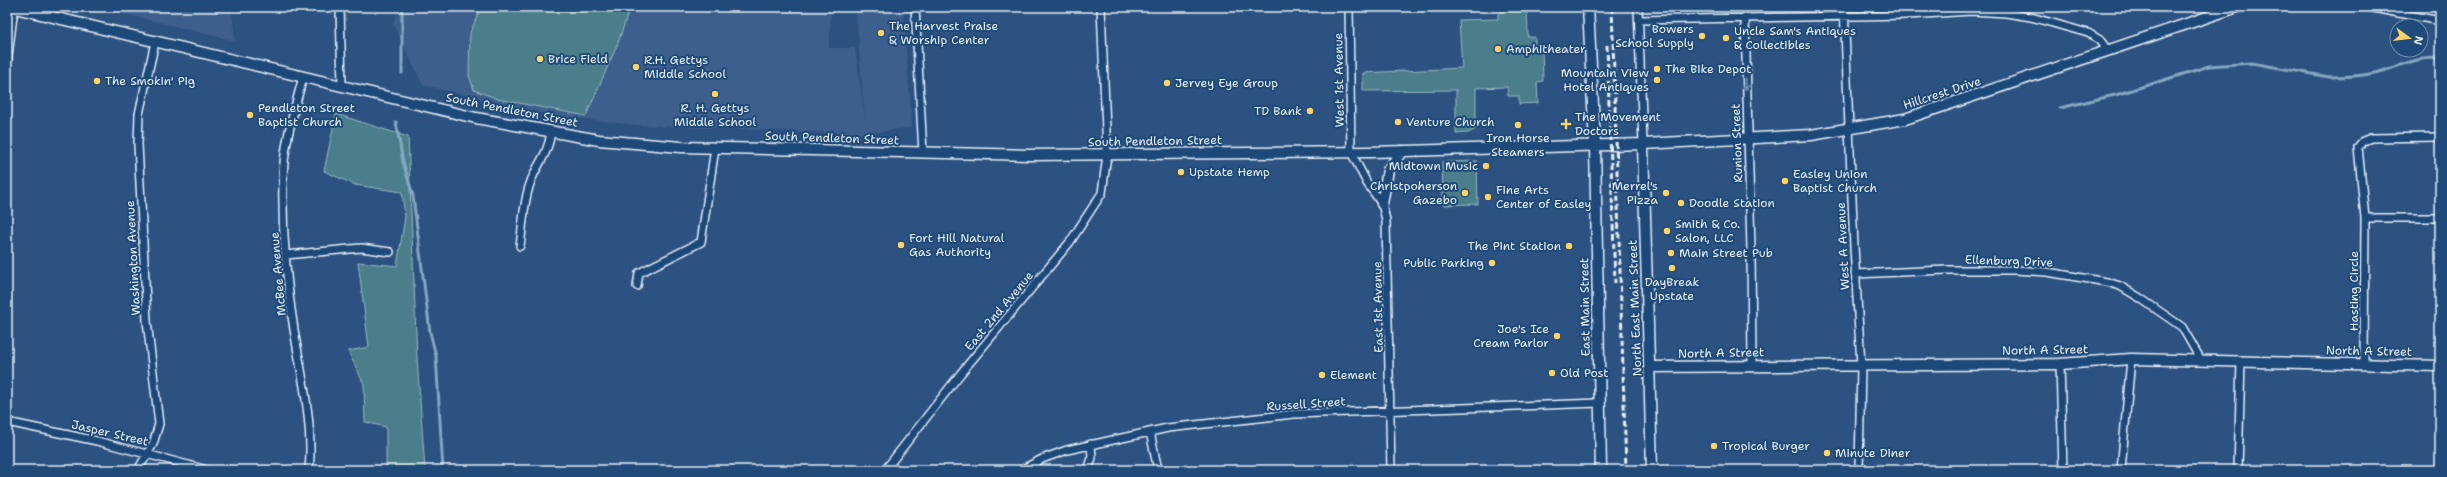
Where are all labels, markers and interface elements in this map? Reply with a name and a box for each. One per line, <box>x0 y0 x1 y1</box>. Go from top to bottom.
place label: The Harvest Praise & Worship Center <box>889 18 999 48</box>
north arrow <box>2389 18 2429 58</box>
place label: Bowers School Supply <box>1615 21 1694 51</box>
place label: Uncle Sam's Antiques & Collectibles <box>1734 23 1856 53</box>
marker: The Harvest Praise & Worship Center <box>876 28 886 38</box>
marker: Bowers School Supply <box>1697 31 1707 41</box>
street label: West 1st Avenue <box>1330 32 1348 127</box>
marker: Uncle Sam's Antiques & Collectibles <box>1721 33 1731 43</box>
text: N <box>2410 34 2427 47</box>
place label: Amphitheater <box>1506 41 1586 57</box>
marker: Amphitheater <box>1493 44 1503 54</box>
place label: Brice Field <box>548 51 608 67</box>
place label: R.H. Gettys Middle School <box>644 52 726 82</box>
marker: Brice Field <box>535 54 545 64</box>
place label: The Bike Depot <box>1665 61 1752 77</box>
marker: R.H. Gettys Middle School <box>631 62 641 72</box>
marker: The Bike Depot <box>1652 64 1662 74</box>
place label: Mountain View Hotel Antiques <box>1561 65 1650 95</box>
place label: The Smokin' Pig <box>105 73 195 89</box>
street label: Hillcrest Drive <box>1901 73 1983 113</box>
place label: Jervey Eye Group <box>1175 75 1278 91</box>
marker: Mountain View Hotel Antiques <box>1652 75 1662 85</box>
marker: The Smokin' Pig <box>92 76 102 86</box>
one-way arrow <box>1742 77 1750 90</box>
marker: Jervey Eye Group <box>1162 78 1172 88</box>
street label: South Pendleton Street <box>445 89 579 131</box>
marker: R. H. Gettys Middle School <box>710 89 720 99</box>
place label: Pendleton Street Baptist Church <box>258 100 355 130</box>
place label: R. H. Gettys Middle School <box>674 100 756 130</box>
place label: TD Bank <box>1254 103 1302 119</box>
street label: Runion Street <box>1728 103 1746 183</box>
marker: TD Bank <box>1305 106 1315 116</box>
place label: The Movement Doctors <box>1575 109 1661 139</box>
marker: Pendleton Street Baptist Church <box>245 110 255 120</box>
place label: Venture Church <box>1406 114 1494 130</box>
marker: Venture Church <box>1393 117 1403 127</box>
marker: The Movement Doctors <box>1560 118 1572 130</box>
marker: Iron Horse Steamers <box>1513 120 1523 130</box>
street label: South Pendleton Street <box>765 128 899 148</box>
place label: Iron Horse Steamers <box>1486 130 1550 160</box>
street label: South Pendleton Street <box>1088 132 1222 150</box>
place label: Midtown Music <box>1389 158 1478 174</box>
marker: Midtown Music <box>1481 161 1491 171</box>
place label: Upstate Hemp <box>1189 164 1270 180</box>
place label: Easley Union Baptist Church <box>1793 166 1877 196</box>
marker: Upstate Hemp <box>1176 167 1186 177</box>
marker: Easley Union Baptist Church <box>1780 176 1790 186</box>
place label: Christpoherson Gazebo <box>1370 178 1457 208</box>
place label: Merrel's Pizza <box>1612 178 1659 208</box>
place label: Fine Arts Center of Easley <box>1496 182 1592 212</box>
marker: Christpoherson Gazebo <box>1460 188 1470 198</box>
marker: Merrel's Pizza <box>1661 188 1671 198</box>
marker: Fine Arts Center of Easley <box>1483 192 1493 202</box>
place label: Doodle Station <box>1689 195 1775 211</box>
marker: Doodle Station <box>1676 198 1686 208</box>
street label: Washington Avenue <box>122 200 144 316</box>
street label: West A Avenue <box>1833 202 1853 290</box>
place label: Smith & Co. Salon, LLC <box>1675 216 1740 246</box>
marker: Smith & Co. Salon, LLC <box>1662 226 1672 236</box>
place label: Fort Hill Natural Gas Authority <box>909 230 1005 260</box>
street label: McBee Avenue <box>266 231 290 317</box>
place label: The Pint Station <box>1468 238 1561 254</box>
street label: North East Main Street <box>1625 239 1645 377</box>
marker: Fort Hill Natural Gas Authority <box>896 240 906 250</box>
marker: The Pint Station <box>1564 241 1574 251</box>
place label: Main Street Pub <box>1679 245 1773 261</box>
marker: Main Street Pub <box>1666 248 1676 258</box>
street label: Ellenburg Drive <box>1965 251 2054 271</box>
street label: Hasting Circle <box>2346 251 2362 331</box>
place label: Public Parking <box>1403 255 1484 271</box>
marker: Public Parking <box>1487 258 1497 268</box>
street label: East Main Street <box>1576 258 1594 356</box>
street label: East 1st Avenue <box>1369 261 1387 353</box>
marker: DayBreak Upstate <box>1667 263 1677 273</box>
street label: East 2nd Avenue <box>961 268 1037 354</box>
place label: DayBreak Upstate <box>1645 274 1699 304</box>
place label: Joe's Ice Cream Parlor <box>1473 321 1549 351</box>
marker: Joe's Ice Cream Parlor <box>1552 331 1562 341</box>
street label: North A Street <box>2002 341 2088 359</box>
street label: North A Street <box>2326 342 2412 360</box>
street label: North A Street <box>1678 344 1764 362</box>
place label: Old Post <box>1560 365 1609 381</box>
place label: Element <box>1330 367 1377 383</box>
marker: Old Post <box>1547 368 1557 378</box>
marker: Element <box>1317 370 1327 380</box>
street label: Russell Street <box>1266 393 1346 415</box>
street label: Jasper Street <box>70 416 150 450</box>
place label: Tropical Burger <box>1722 438 1810 454</box>
marker: Tropical Burger <box>1709 441 1719 451</box>
place label: Minute Diner <box>1835 445 1911 461</box>
marker: Minute Diner <box>1822 448 1832 458</box>

